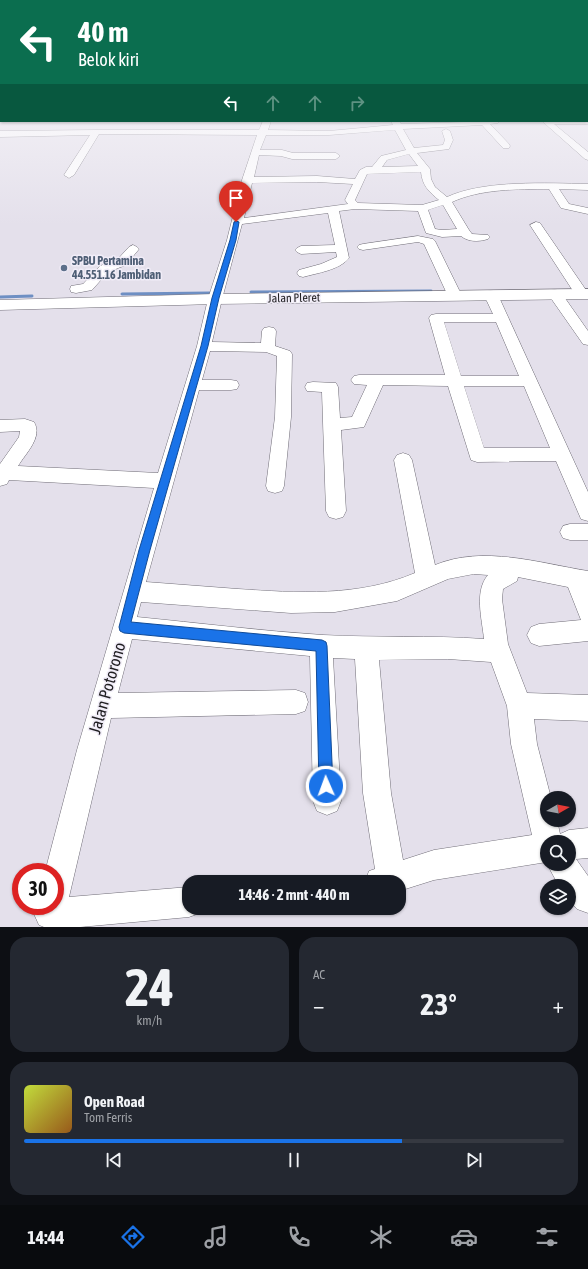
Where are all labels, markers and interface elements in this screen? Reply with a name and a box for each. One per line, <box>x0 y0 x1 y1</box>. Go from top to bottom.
icon: left <box>12 16 64 68</box>
text: 40 m <box>78 16 128 48</box>
text: Belok kiri <box>78 49 139 70</box>
icon: left <box>220 92 242 114</box>
icon: ahead <box>262 92 284 114</box>
icon: ahead <box>304 92 326 114</box>
icon: right <box>346 92 368 114</box>
pin <box>219 181 253 222</box>
icon: arrive <box>225 187 247 209</box>
place label: SPBU Pertamina 44.551.16 Jambidan <box>71 254 161 282</box>
marker: SPBU Pertamina 44.551.16 Jambidan <box>59 263 69 273</box>
street label: Jalan Pleret <box>268 291 321 305</box>
street label: Jalan Potorono <box>84 640 130 736</box>
position arrow <box>305 765 347 807</box>
north arrow <box>540 791 576 827</box>
map controls <box>540 791 576 915</box>
button: search <box>540 835 576 871</box>
speed limit sign: 30 <box>12 863 64 915</box>
button: layers <box>540 879 576 915</box>
text: 14:46 · 2 mnt · 440 m <box>238 886 350 903</box>
text: 24 <box>125 957 174 1017</box>
text: AC <box>313 967 325 982</box>
text: 23° <box>420 987 457 1021</box>
text: − <box>313 992 324 1018</box>
text: + <box>553 992 564 1018</box>
text: km/h <box>137 1013 162 1028</box>
text: Open Road <box>84 1093 145 1110</box>
text: Tom Ferris <box>84 1110 132 1125</box>
icon: previous <box>103 1149 125 1171</box>
icon: pause <box>283 1149 305 1171</box>
icon: next <box>463 1149 485 1171</box>
icon: directions <box>119 1223 147 1251</box>
icon: music <box>202 1223 230 1251</box>
icon: phone <box>285 1223 313 1251</box>
icon: climate <box>367 1223 395 1251</box>
icon: car <box>450 1223 478 1251</box>
icon: filters <box>533 1223 561 1251</box>
text: 14:44 <box>27 1227 64 1248</box>

